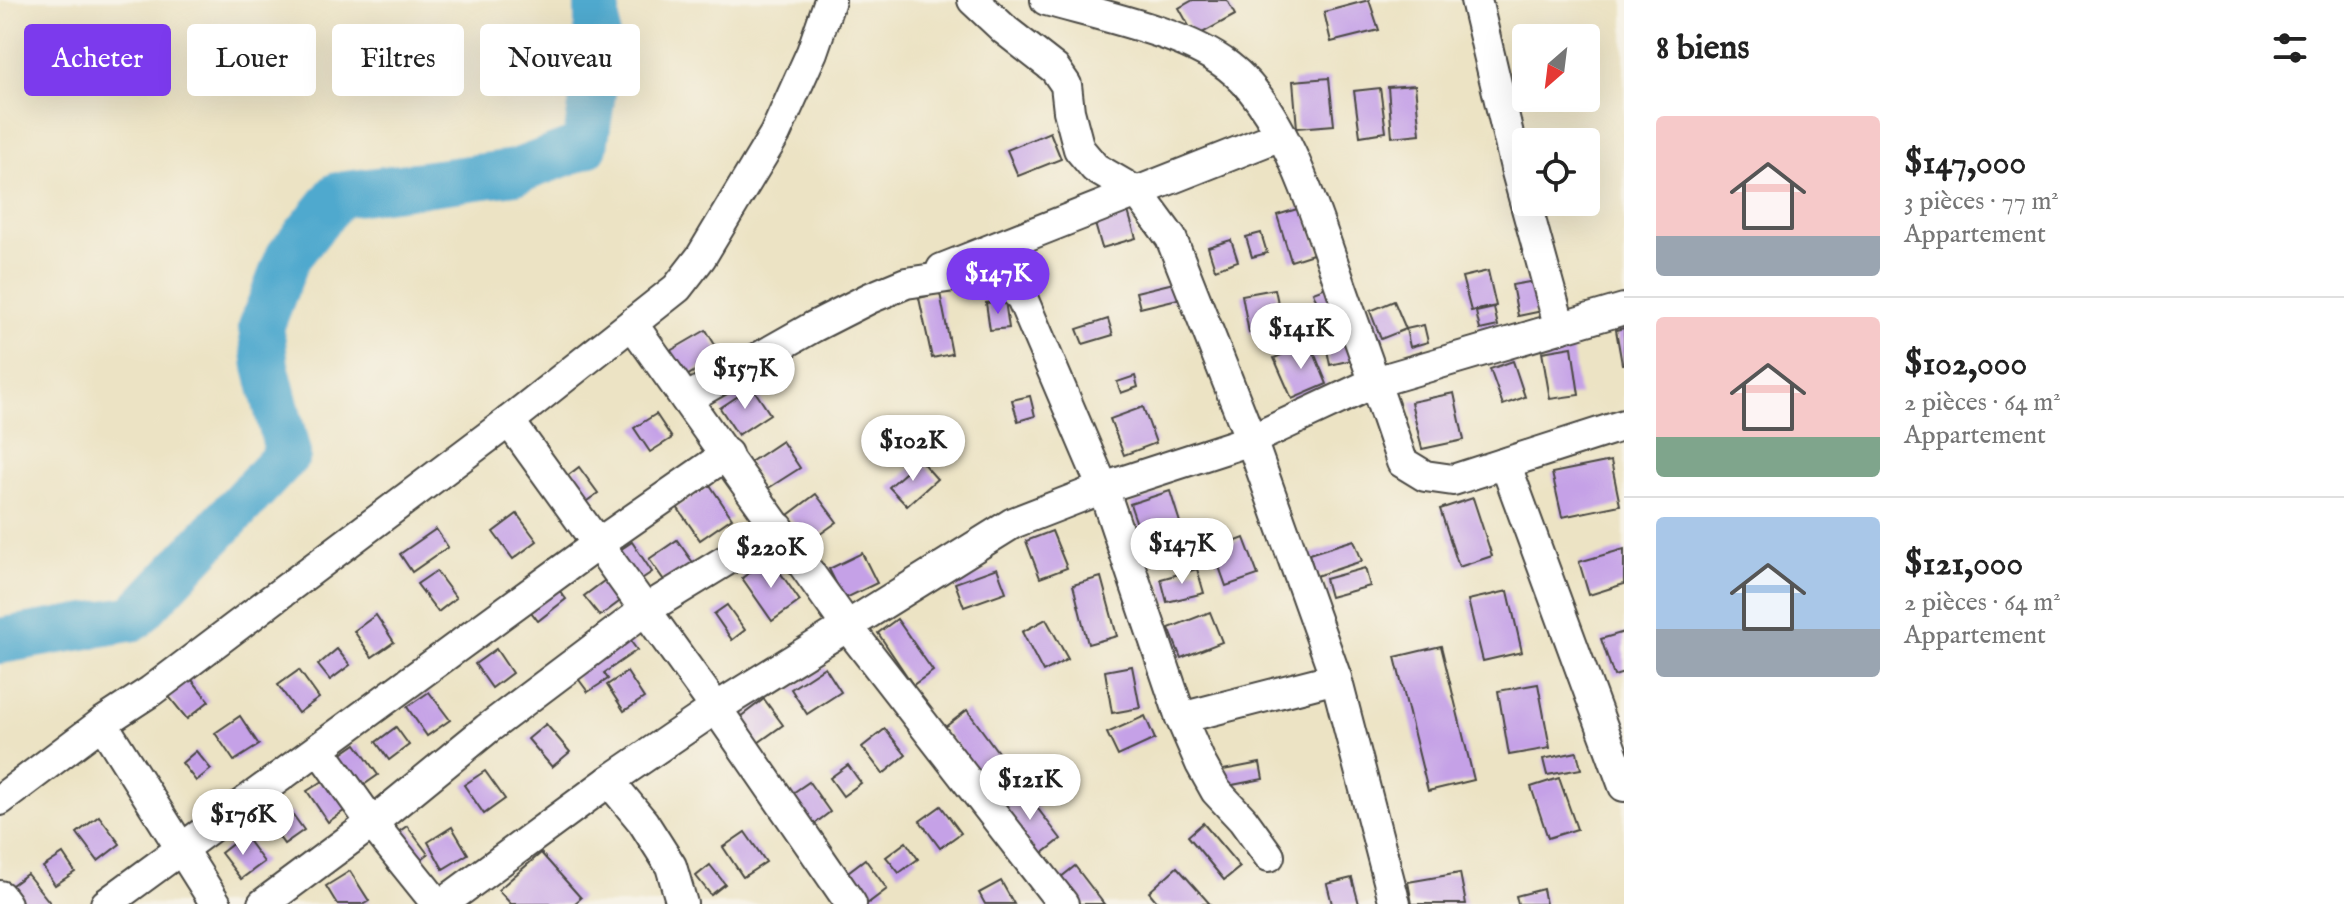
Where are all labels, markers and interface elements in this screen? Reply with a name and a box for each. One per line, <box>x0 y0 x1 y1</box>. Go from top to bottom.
chip: Acheter <box>24 24 171 96</box>
chip: Louer <box>187 24 316 96</box>
chip: Filtres <box>332 24 464 96</box>
chip: Nouveau <box>480 24 640 96</box>
north arrow <box>1512 24 1600 112</box>
map controls <box>1512 24 1600 216</box>
icon: filters <box>2268 26 2312 70</box>
text: 8 biens <box>1656 27 1749 70</box>
button: locate <box>1512 128 1600 216</box>
text: $147,000 <box>1904 142 2026 185</box>
icon: home <box>1720 148 1816 244</box>
text: 3 pièces · 77 m² <box>1904 185 2059 218</box>
text: Appartement <box>1904 218 2046 251</box>
pin: $147K <box>942 248 1054 316</box>
text: $147K <box>965 257 1032 290</box>
pin: $141K <box>1245 303 1357 371</box>
text: $141K <box>1268 312 1334 345</box>
pin: $157K <box>689 343 801 411</box>
text: $102,000 <box>1904 343 2027 386</box>
icon: home <box>1720 349 1816 445</box>
text: $157K <box>713 352 777 385</box>
text: 2 pièces · 64 m² <box>1904 386 2061 419</box>
pin: $102K <box>857 415 969 483</box>
text: Appartement <box>1904 419 2046 452</box>
text: $102K <box>879 424 947 457</box>
pin: $147K <box>1126 518 1238 586</box>
pin: $220K <box>715 522 827 590</box>
text: $147K <box>1149 527 1216 560</box>
text: $220K <box>736 531 806 564</box>
text: $121,000 <box>1904 543 2023 586</box>
icon: home <box>1720 549 1816 645</box>
text: 2 pièces · 64 m² <box>1904 586 2061 619</box>
text: Appartement <box>1904 619 2046 652</box>
pin: $121K <box>974 754 1086 822</box>
text: $121K <box>998 763 1062 796</box>
pin: $176K <box>187 789 299 857</box>
text: $176K <box>210 798 276 831</box>

